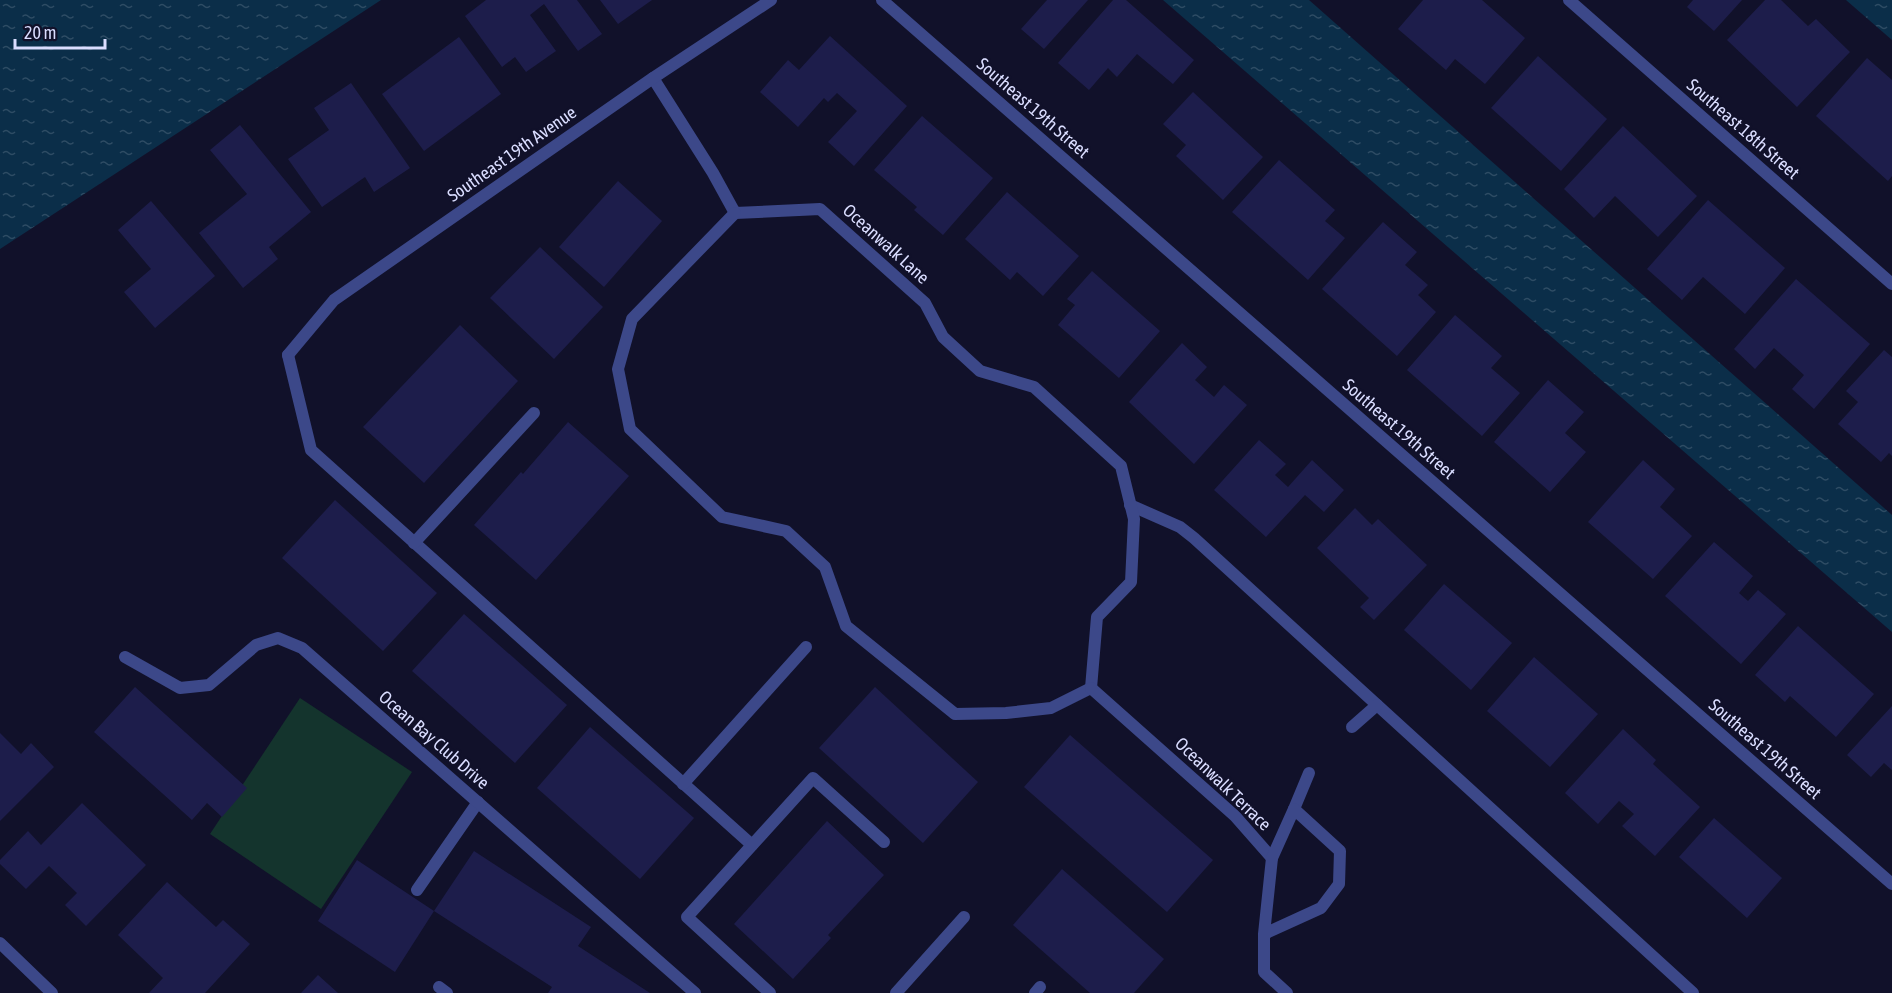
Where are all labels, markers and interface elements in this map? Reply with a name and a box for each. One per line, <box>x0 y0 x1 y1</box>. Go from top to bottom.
scale bar <box>15 12 105 50</box>
text: 20 m <box>24 22 56 43</box>
street label: Southeast 19th Street <box>973 53 1094 162</box>
street label: Southeast 18th Street <box>1683 74 1804 183</box>
street label: Southeast 19th Avenue <box>443 101 580 206</box>
street label: Oceanwalk Lane <box>839 199 934 288</box>
street label: Southeast 19th Street <box>1339 374 1460 483</box>
street label: Ocean Bay Club Drive <box>375 686 494 793</box>
street label: Southeast 19th Street <box>1705 694 1826 803</box>
street label: Oceanwalk Terrace <box>1171 733 1276 835</box>

